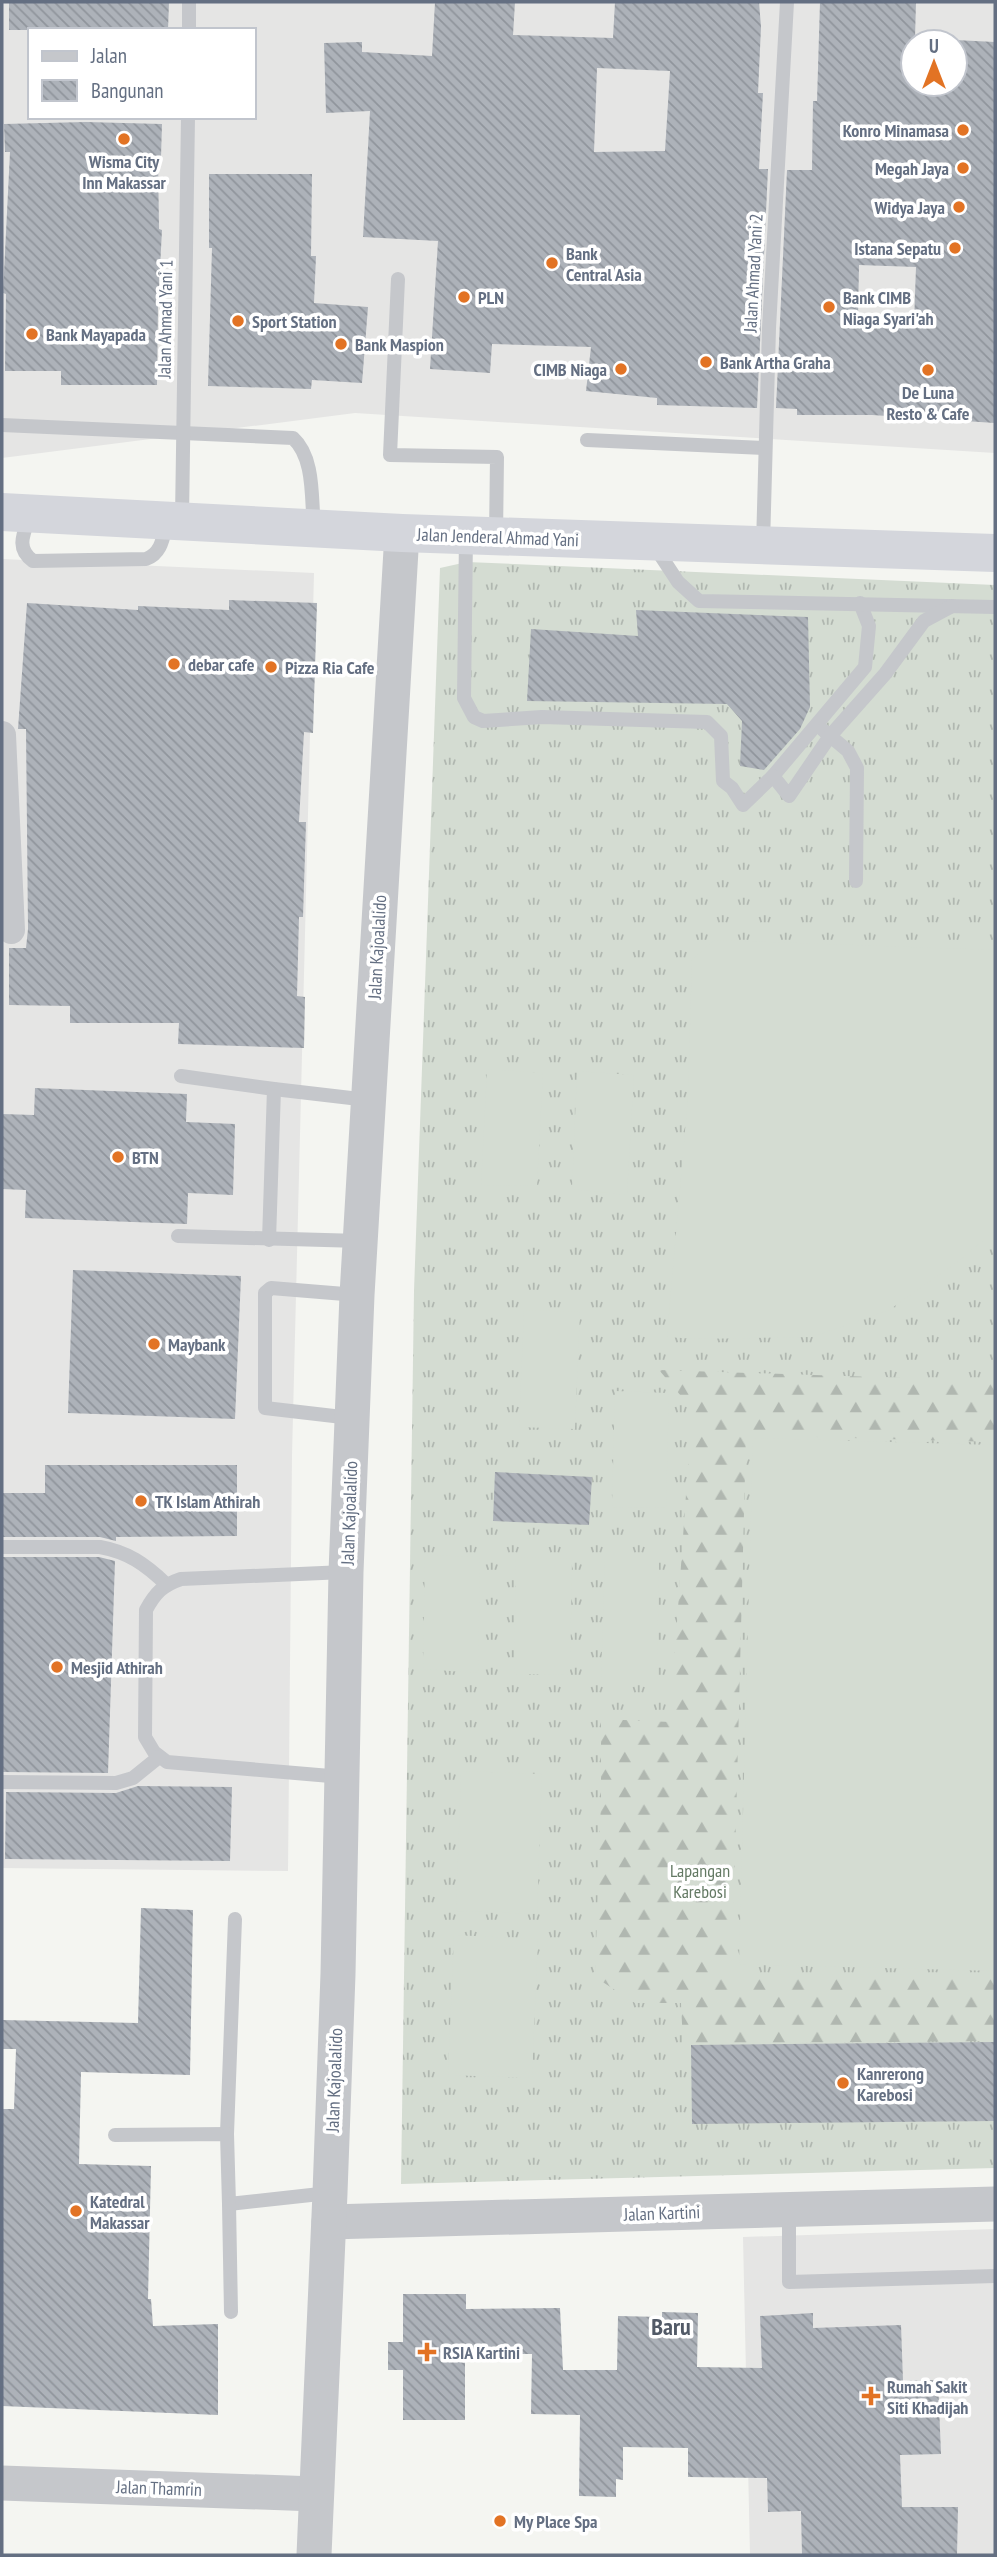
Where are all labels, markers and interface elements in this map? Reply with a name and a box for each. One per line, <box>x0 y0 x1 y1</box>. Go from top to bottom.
legend <box>28 28 256 119</box>
north arrow <box>899 28 969 98</box>
text: U <box>929 34 939 58</box>
text: Jalan <box>90 42 127 69</box>
text: Bangunan <box>91 77 164 104</box>
place label: Konro Minamasa <box>843 119 949 142</box>
marker: Konro Minamasa <box>955 122 971 138</box>
marker: Wisma City Inn Makassar <box>116 131 132 147</box>
place label: Wisma City Inn Makassar <box>82 150 167 194</box>
place label: Megah Jaya <box>875 157 949 180</box>
marker: Megah Jaya <box>955 160 971 176</box>
place label: Widya Jaya <box>873 196 945 219</box>
marker: Widya Jaya <box>951 199 967 215</box>
street label: Jalan Ahmad Yani 2 <box>738 213 768 334</box>
place label: Istana Sepatu <box>854 237 941 260</box>
marker: Istana Sepatu <box>947 240 963 256</box>
place label: Bank Central Asia <box>566 242 642 286</box>
marker: Bank Central Asia <box>544 255 560 271</box>
street label: Jalan Ahmad Yani 1 <box>152 259 178 380</box>
place label: PLN <box>478 286 504 309</box>
place label: Bank CIMB Niaga Syari'ah <box>843 286 933 330</box>
marker: PLN <box>456 289 472 305</box>
marker: Bank CIMB Niaga Syari'ah <box>821 299 837 315</box>
place label: Sport Station <box>252 310 337 333</box>
marker: Sport Station <box>230 313 246 329</box>
place label: Bank Mayapada <box>46 323 146 346</box>
marker: Bank Mayapada <box>24 326 40 342</box>
place label: Bank Maspion <box>355 333 444 356</box>
marker: Bank Maspion <box>333 336 349 352</box>
place label: Bank Artha Graha <box>720 351 831 374</box>
marker: Bank Artha Graha <box>698 354 714 370</box>
place label: CIMB Niaga <box>533 358 607 381</box>
marker: CIMB Niaga <box>613 361 629 377</box>
marker: De Luna Resto & Cafe <box>920 362 936 378</box>
place label: De Luna Resto & Cafe <box>887 381 970 425</box>
street label: Jalan Jenderal Ahmad Yani <box>416 523 579 551</box>
place label: debar cafe <box>188 653 255 676</box>
marker: debar cafe <box>166 656 182 672</box>
place label: Pizza Ria Cafe <box>285 656 375 679</box>
marker: Pizza Ria Cafe <box>263 659 279 675</box>
street label: Jalan Kajoalalido <box>363 894 391 1001</box>
place label: BTN <box>132 1146 159 1169</box>
marker: BTN <box>110 1149 126 1165</box>
place label: Maybank <box>168 1333 226 1356</box>
marker: Maybank <box>146 1336 162 1352</box>
street label: Jalan Kajoalalido <box>336 1460 362 1567</box>
place label: TK Islam Athirah <box>155 1490 260 1513</box>
marker: TK Islam Athirah <box>133 1493 149 1509</box>
place label: Mesjid Athirah <box>71 1656 163 1679</box>
marker: Mesjid Athirah <box>49 1659 65 1675</box>
park label: Lapangan Karebosi <box>670 1859 730 1903</box>
street label: Jalan Kajoalalido <box>321 2027 347 2134</box>
place label: Kanrerong Karebosi <box>857 2062 924 2106</box>
marker: Kanrerong Karebosi <box>835 2075 851 2091</box>
place label: Katedral Makassar <box>90 2190 150 2234</box>
street label: Jalan Kartini <box>622 2200 701 2226</box>
marker: Katedral Makassar <box>68 2203 84 2219</box>
district label: Baru <box>651 2311 691 2342</box>
place label: RSIA Kartini <box>443 2341 520 2364</box>
marker: RSIA Kartini <box>417 2342 437 2362</box>
place label: Rumah Sakit Siti Khadijah <box>887 2375 968 2419</box>
marker: Rumah Sakit Siti Khadijah <box>861 2386 881 2406</box>
street label: Jalan Thamrin <box>115 2475 202 2501</box>
place label: My Place Spa <box>514 2510 598 2533</box>
marker: My Place Spa <box>492 2513 508 2529</box>

